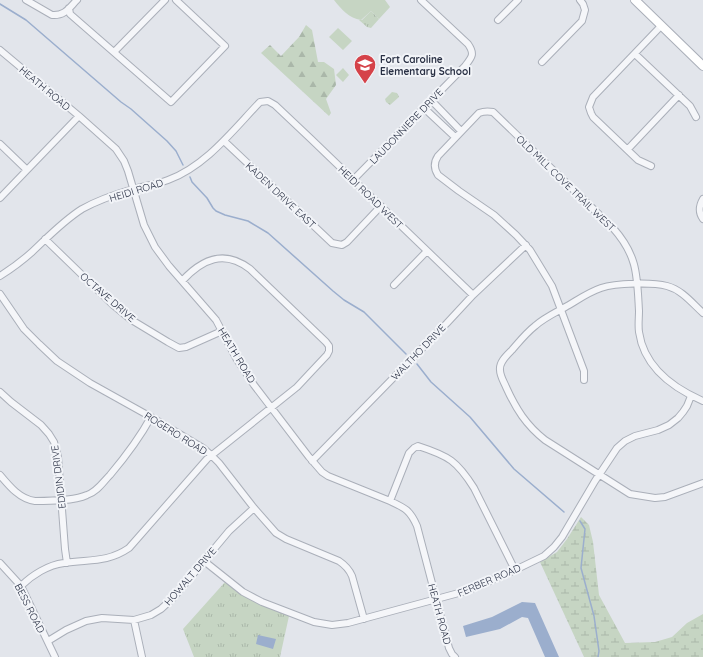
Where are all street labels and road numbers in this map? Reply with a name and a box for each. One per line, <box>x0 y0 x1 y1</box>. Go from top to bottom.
street label: HEATH ROAD <box>16 63 73 114</box>
street label: LAUDONNIERE DRIVE <box>367 86 446 167</box>
street label: OLD MILL COVE TRAIL WEST <box>513 133 618 234</box>
street label: KADEN DRIVE EAST <box>243 159 319 231</box>
street label: HEIDI ROAD WEST <box>335 163 406 232</box>
street label: HEIDI ROAD <box>108 176 165 205</box>
street label: OCTAVE DRIVE <box>77 270 138 325</box>
street label: WALTHO DRIVE <box>388 321 449 383</box>
street label: HEATH ROAD <box>215 325 258 385</box>
street label: ROGERO ROAD <box>142 409 210 458</box>
street label: EDIDIN DRIVE <box>48 444 69 509</box>
street label: HOWALT DRIVE <box>162 544 219 608</box>
street label: FERBER ROAD <box>456 561 523 600</box>
street label: BESS ROAD <box>11 581 48 635</box>
street label: HEATH ROAD <box>425 582 454 646</box>

